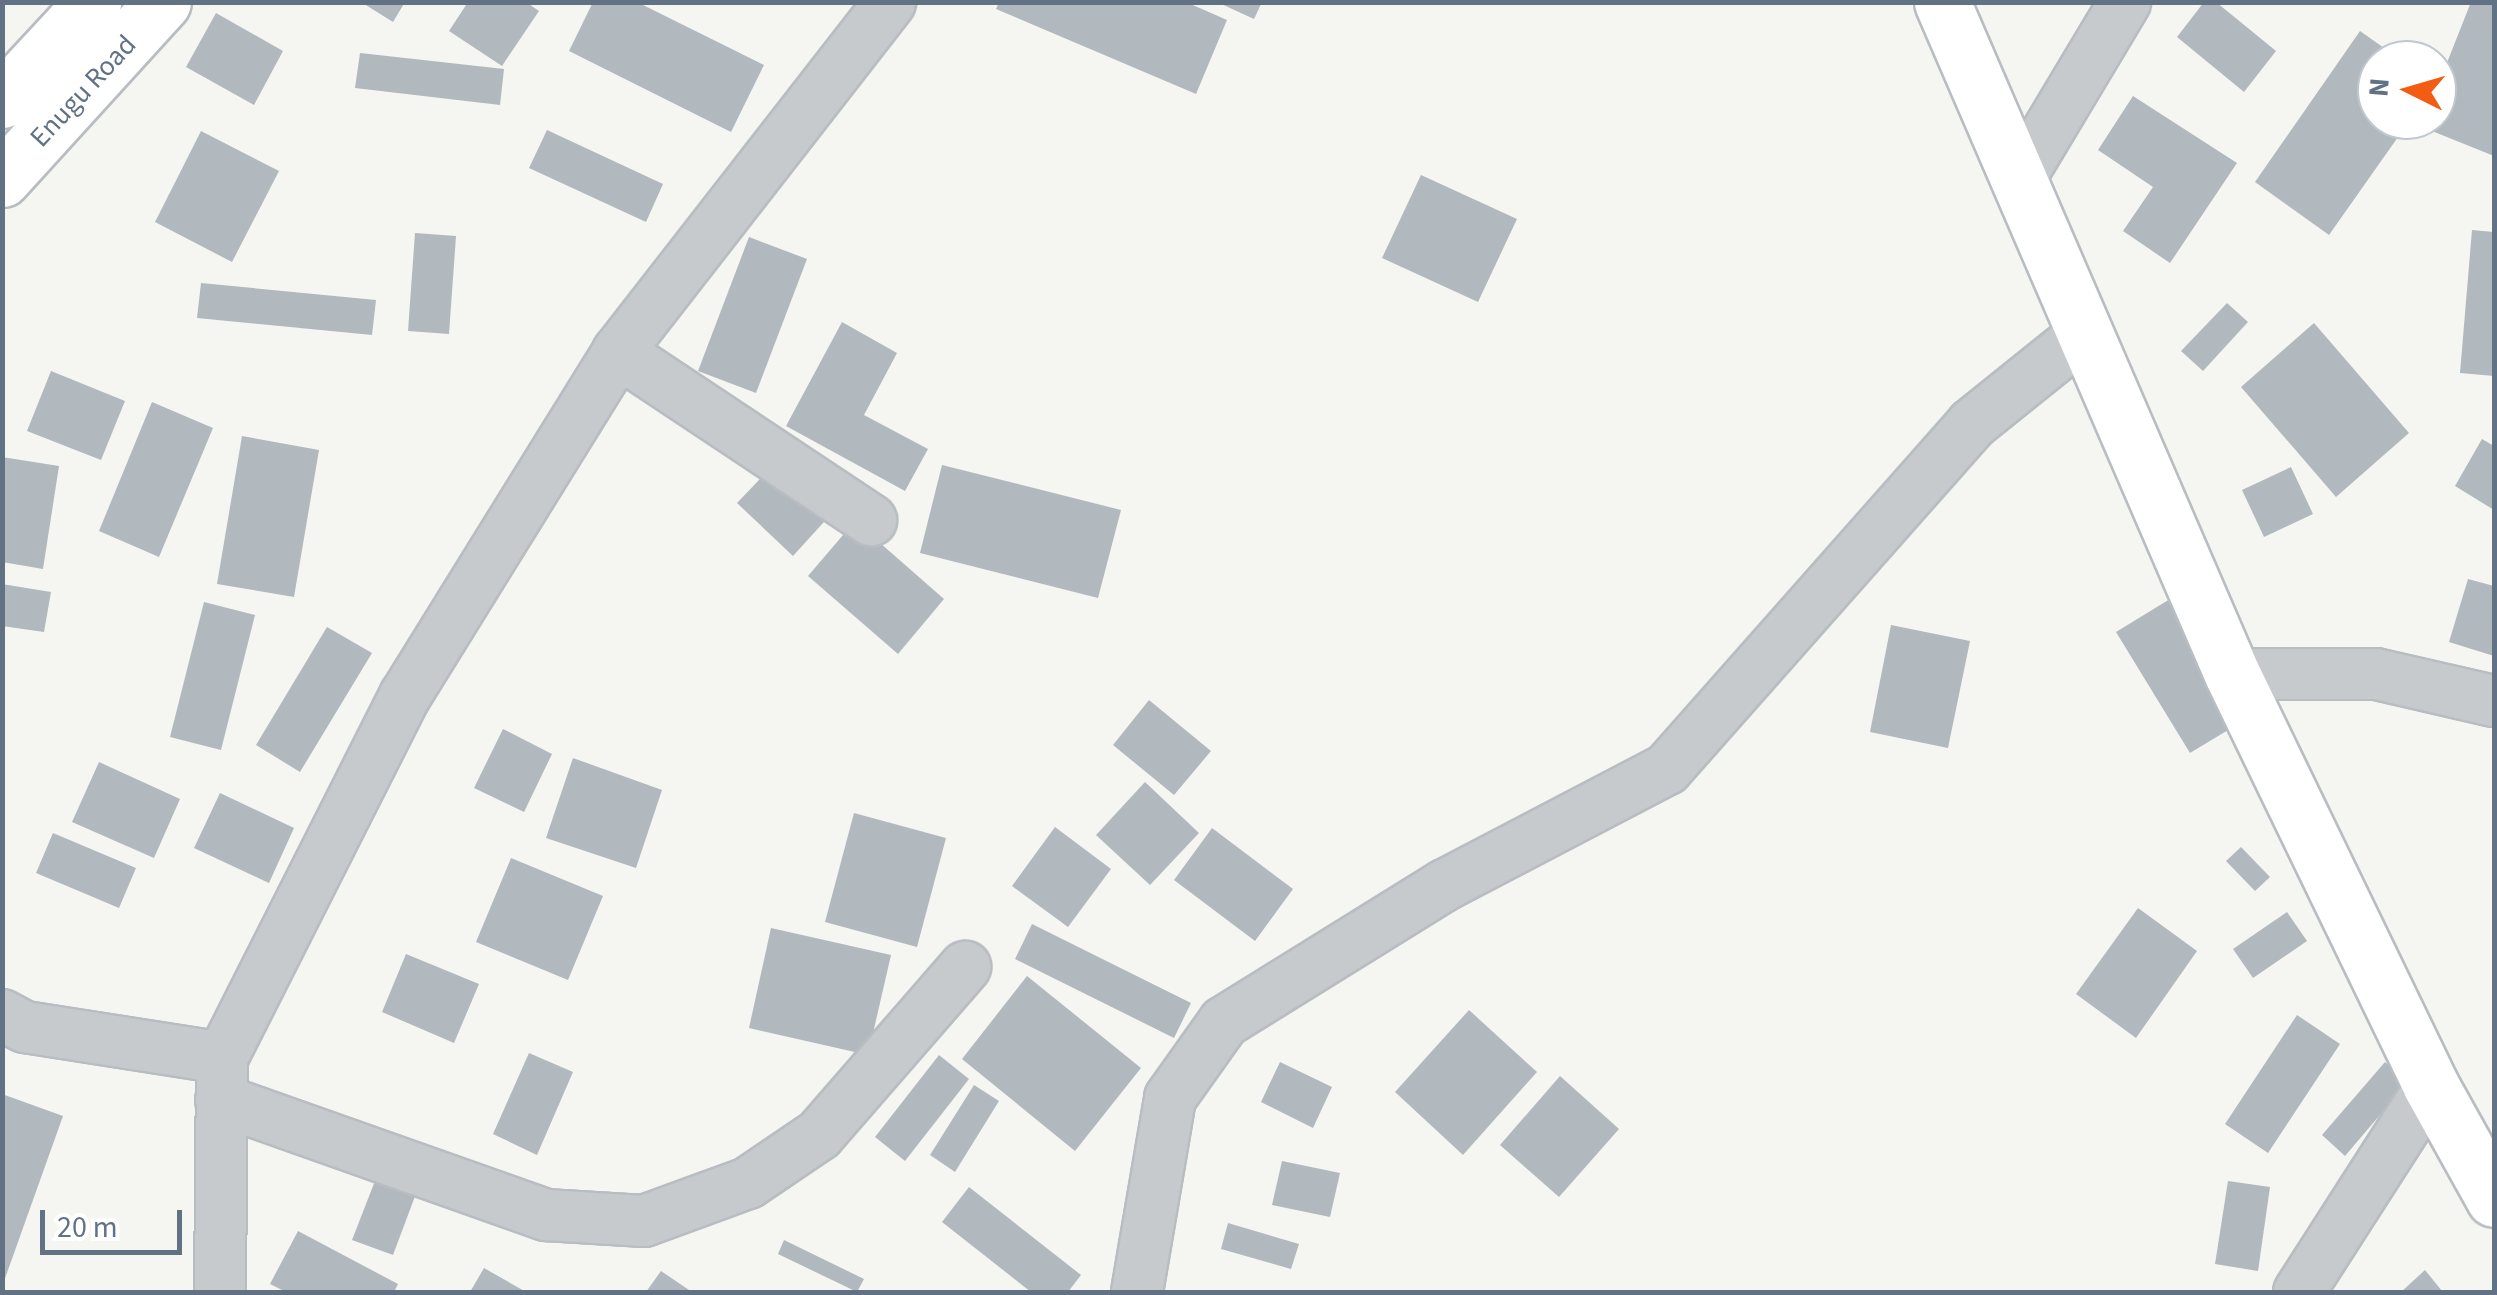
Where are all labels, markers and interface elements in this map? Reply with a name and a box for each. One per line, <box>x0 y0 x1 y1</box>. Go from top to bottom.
street label: Enugu Road <box>23 28 143 154</box>
north arrow <box>2357 40 2457 140</box>
text: N <box>2358 77 2400 99</box>
scale bar <box>45 1190 188 1252</box>
text: 20 m <box>57 1206 118 1249</box>

